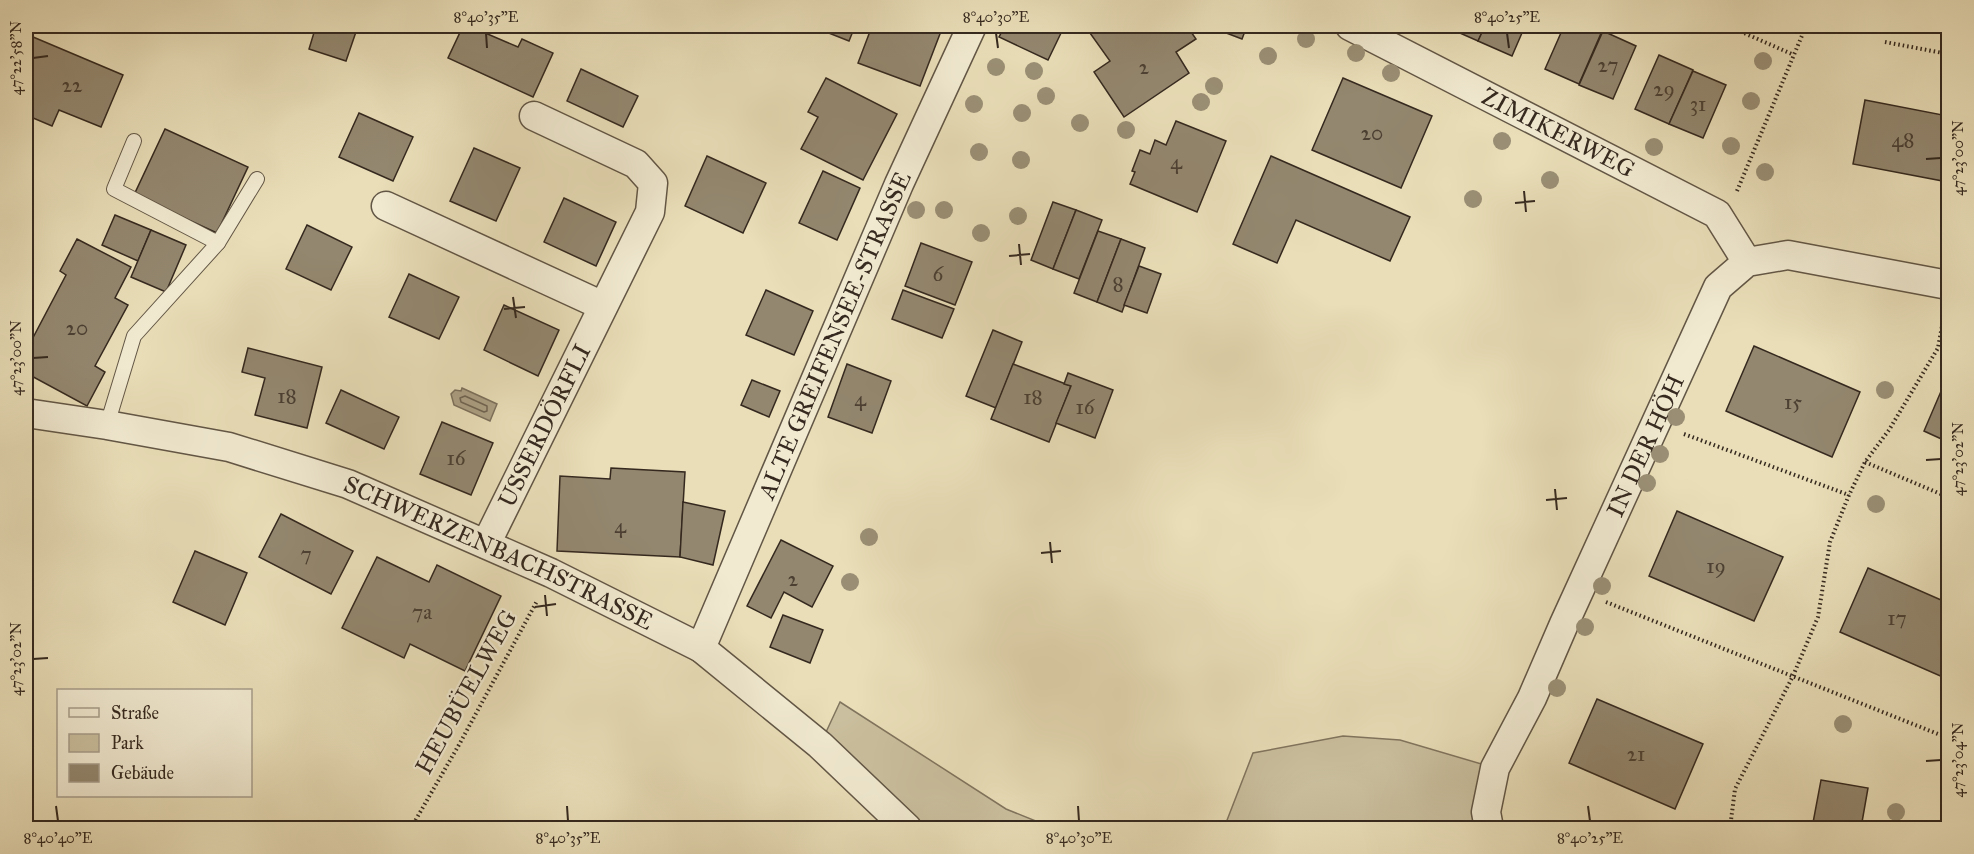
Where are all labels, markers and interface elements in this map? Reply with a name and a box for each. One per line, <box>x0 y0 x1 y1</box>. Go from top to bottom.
text: 8°40'35"E <box>454 8 519 26</box>
text: 8°40'30"E <box>963 8 1030 26</box>
text: 8°40'25"E <box>1474 8 1540 26</box>
text: 47°22'58"N <box>7 21 25 95</box>
house number: 27 <box>1598 52 1619 78</box>
house number: 2 <box>1139 54 1150 80</box>
house number: 22 <box>62 72 83 98</box>
house number: 29 <box>1653 76 1675 102</box>
street label: ZIMIKERWEG <box>1477 81 1640 184</box>
house number: 31 <box>1690 91 1706 117</box>
house number: 20 <box>1361 120 1383 146</box>
text: 47°23'00"N <box>1949 120 1967 196</box>
house number: 48 <box>1892 127 1914 153</box>
house number: 4 <box>1170 149 1183 175</box>
street label: ALTE GREIFENSEE-STRASSE <box>751 167 918 505</box>
house number: 6 <box>933 261 945 287</box>
house number: 8 <box>1112 271 1124 297</box>
house number: 20 <box>66 315 88 341</box>
text: 47°23'00"N <box>7 320 25 396</box>
street label: USSERDÖRFLI <box>492 339 597 512</box>
street label: IN DER HÖH <box>1600 370 1691 522</box>
house number: 18 <box>277 383 297 409</box>
house number: 18 <box>1023 384 1043 410</box>
house number: 4 <box>854 386 867 412</box>
house number: 15 <box>1784 389 1802 415</box>
house number: 16 <box>1075 394 1096 420</box>
text: 47°23'02"N <box>1949 422 1967 496</box>
house number: 16 <box>446 445 467 471</box>
street label: SCHWERZENBACHSTRASSE <box>339 469 658 637</box>
house number: 4 <box>614 513 627 539</box>
house number: 7 <box>300 541 312 567</box>
house number: 19 <box>1706 553 1726 579</box>
house number: 2 <box>788 566 799 592</box>
house number: 7a <box>412 599 432 625</box>
street label: HEUBÜELWEG <box>409 605 523 779</box>
house number: 17 <box>1887 605 1907 631</box>
text: 47°23'02"N <box>7 622 25 696</box>
legend <box>57 689 252 797</box>
text: Straße <box>111 702 159 724</box>
text: 47°23'04"N <box>1949 722 1967 798</box>
text: Park <box>111 732 144 754</box>
house number: 21 <box>1627 741 1645 767</box>
text: Gebäude <box>111 762 174 784</box>
text: 8°40'40"E <box>23 829 93 847</box>
text: 8°40'35"E <box>536 829 601 847</box>
text: 8°40'30"E <box>1046 829 1113 847</box>
text: 8°40'25"E <box>1557 829 1623 847</box>

